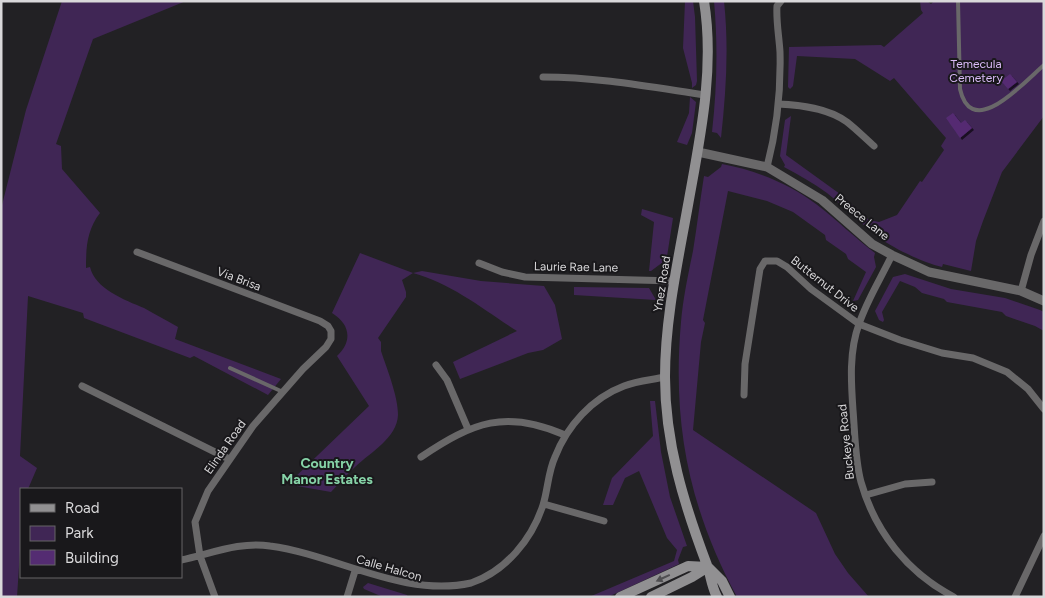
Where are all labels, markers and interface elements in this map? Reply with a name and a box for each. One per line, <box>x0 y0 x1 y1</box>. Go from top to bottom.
park label: Temecula Cemetery <box>949 57 1003 85</box>
street label: Preece Lane <box>832 191 892 243</box>
street label: Butternut Drive <box>788 253 862 315</box>
street label: Ynez Road <box>651 255 673 313</box>
street label: Laurie Rae Lane <box>534 259 619 275</box>
street label: Via Brisa <box>215 264 263 294</box>
street label: Buckeye Road <box>835 404 857 480</box>
street label: Elinda Road <box>201 417 249 477</box>
district label: Country Manor Estates <box>281 455 373 488</box>
legend <box>20 488 182 578</box>
text: Road <box>65 499 100 517</box>
text: Park <box>65 524 94 542</box>
text: Building <box>65 549 119 567</box>
street label: Calle Halcon <box>355 552 424 584</box>
one-way arrow <box>656 574 670 582</box>

